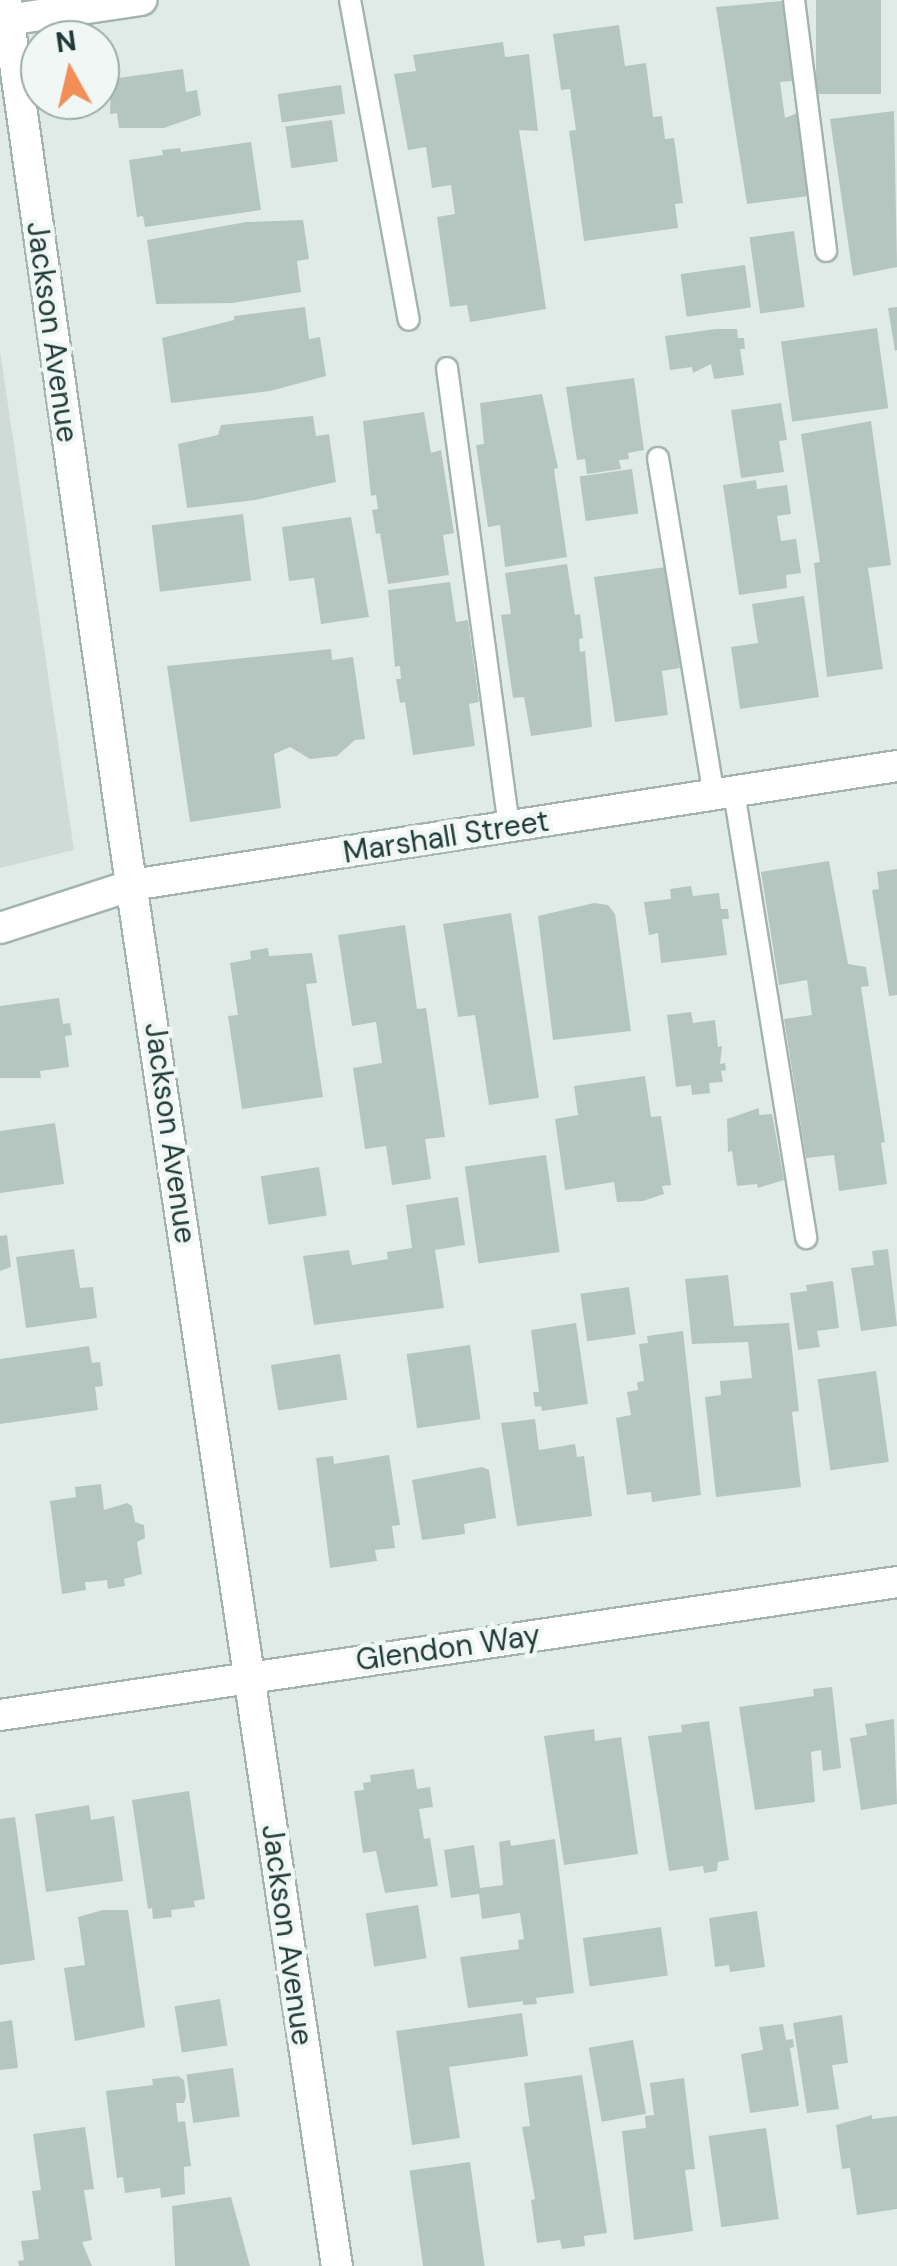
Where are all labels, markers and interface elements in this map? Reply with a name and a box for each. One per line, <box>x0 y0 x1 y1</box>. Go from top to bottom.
north arrow <box>20 20 120 120</box>
text: N <box>53 22 79 62</box>
street label: Jackson Avenue <box>19 219 85 445</box>
street label: Marshall Street <box>341 803 551 871</box>
street label: Jackson Avenue <box>137 1020 203 1246</box>
street label: Glendon Way <box>354 1617 542 1679</box>
street label: Jackson Avenue <box>254 1822 320 2048</box>

